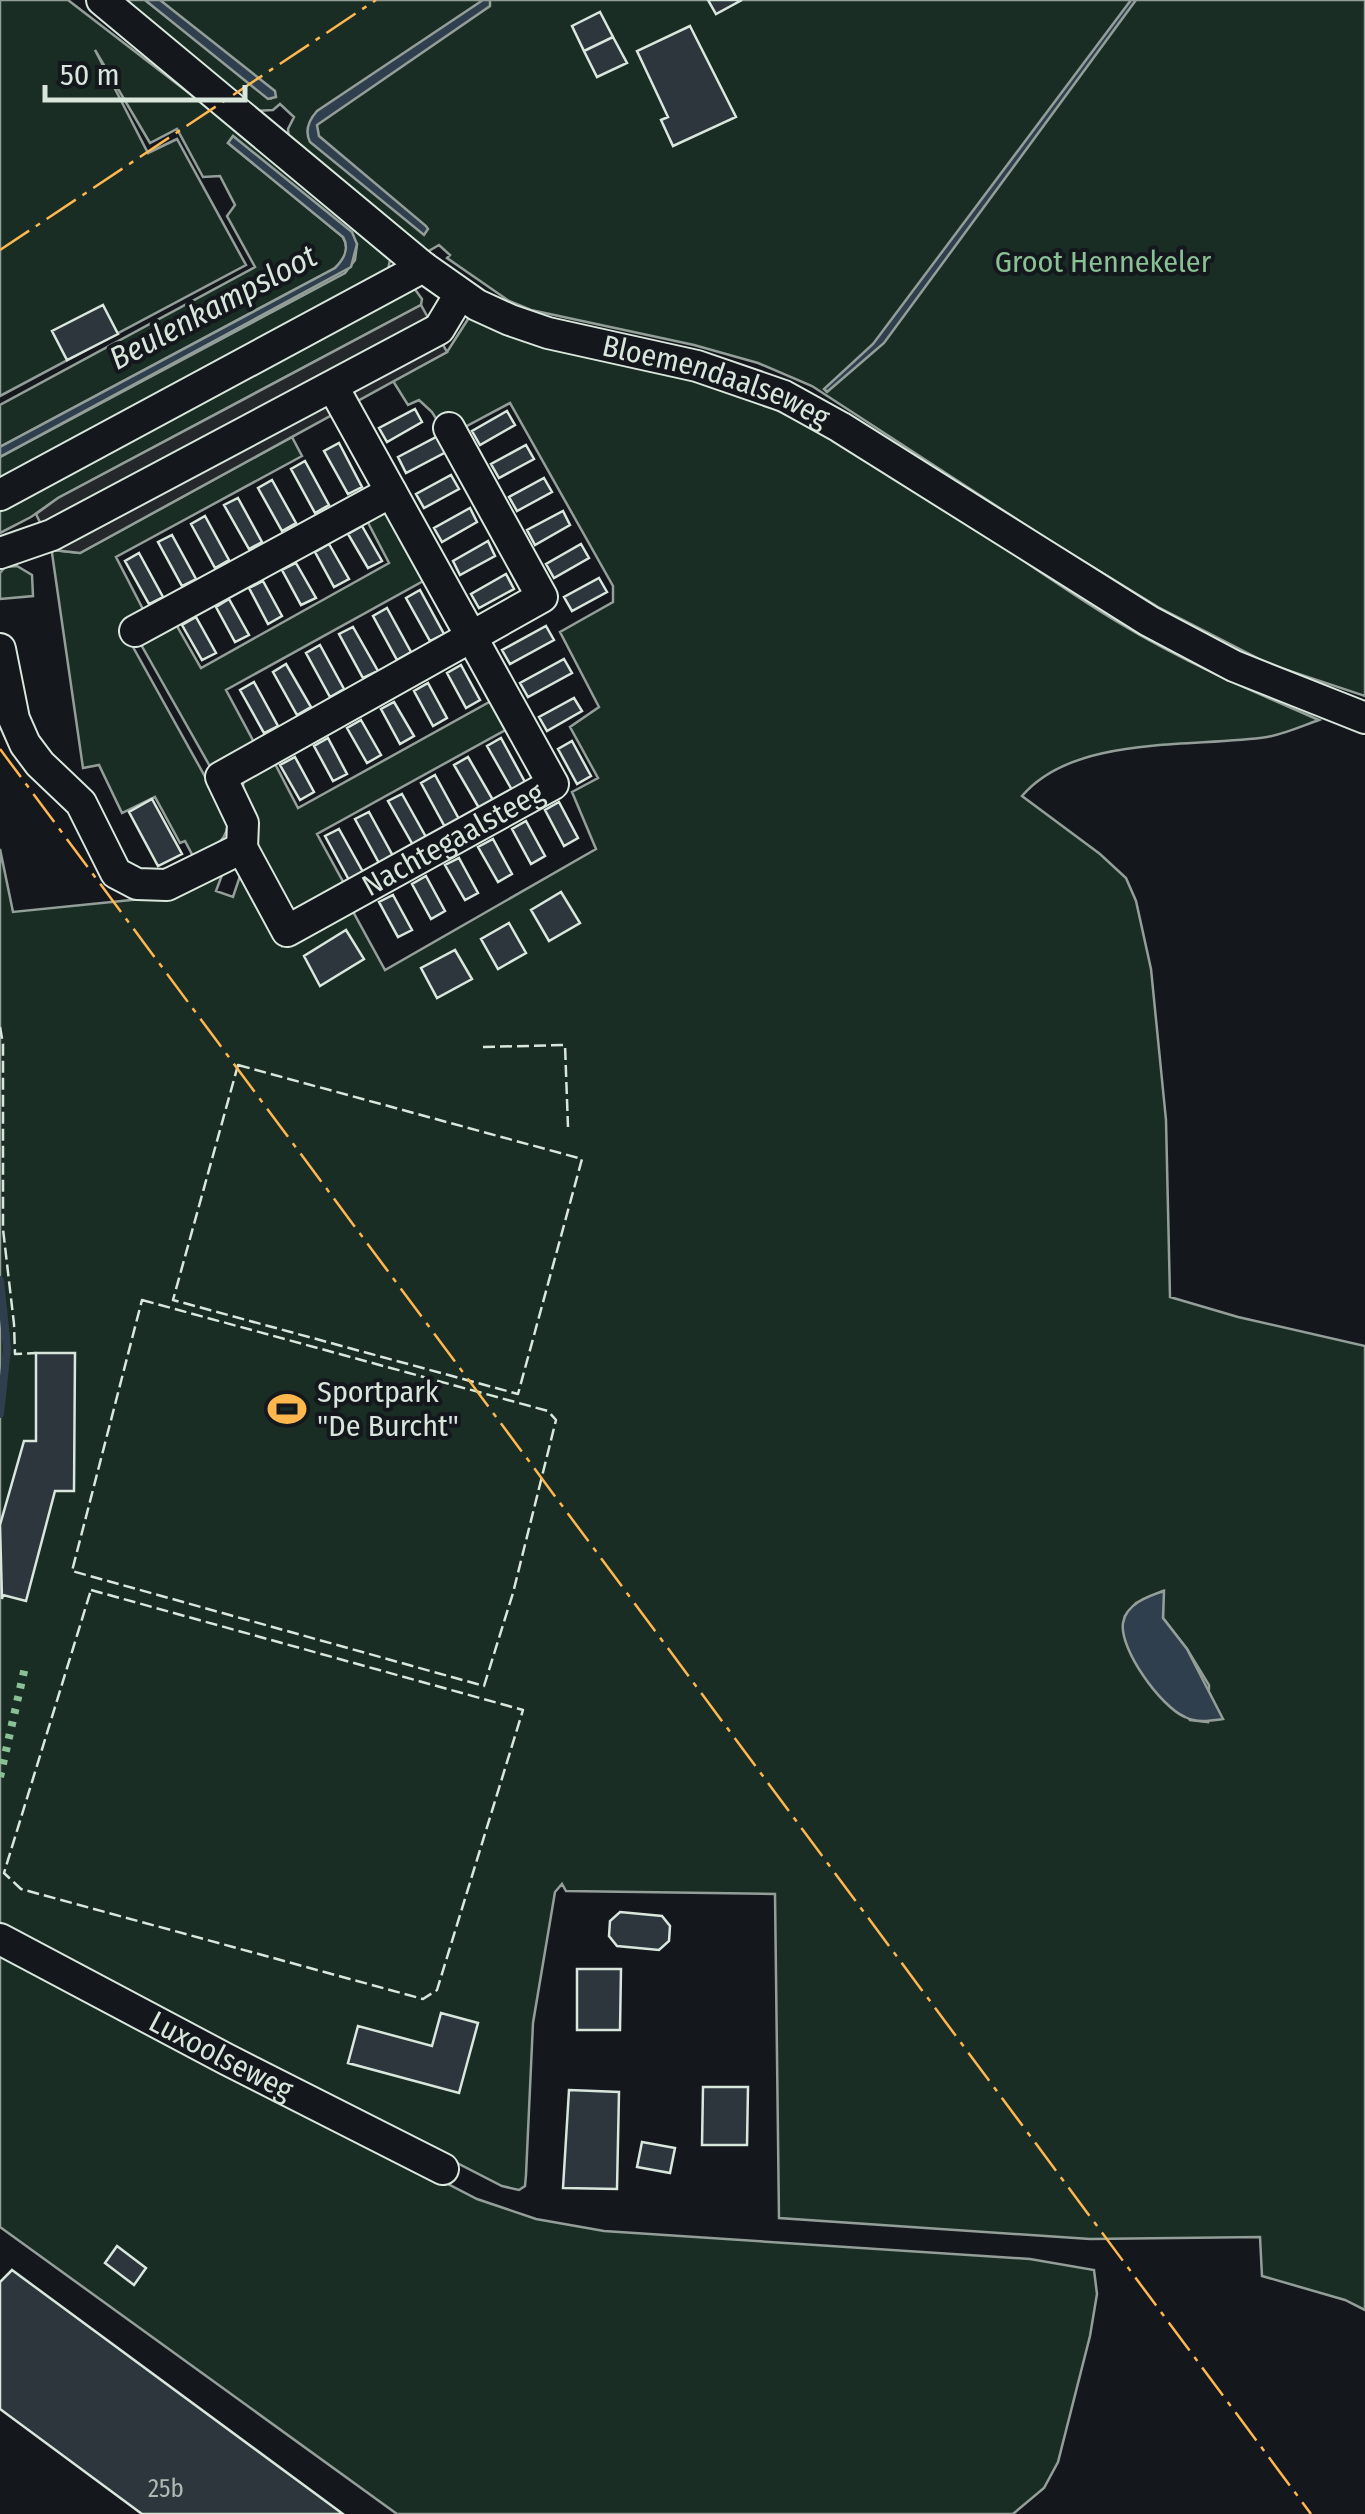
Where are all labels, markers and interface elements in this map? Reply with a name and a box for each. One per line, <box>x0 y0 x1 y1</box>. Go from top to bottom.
scale bar <box>45 40 245 102</box>
text: 50 m <box>60 57 120 93</box>
water label: Beulenkampsloot <box>103 236 323 378</box>
park label: Groot Hennekeler <box>995 244 1212 280</box>
street label: Bloemendaalseweg <box>599 328 837 436</box>
street label: Nachtegaalsteeg <box>356 774 551 904</box>
place label: Sportpark "De Burcht" <box>317 1374 459 1444</box>
sports icon: Sportpark "De Burcht" <box>266 1388 308 1430</box>
street label: Luxoolseweg <box>143 2003 300 2108</box>
house number: 25b <box>148 2474 184 2504</box>

